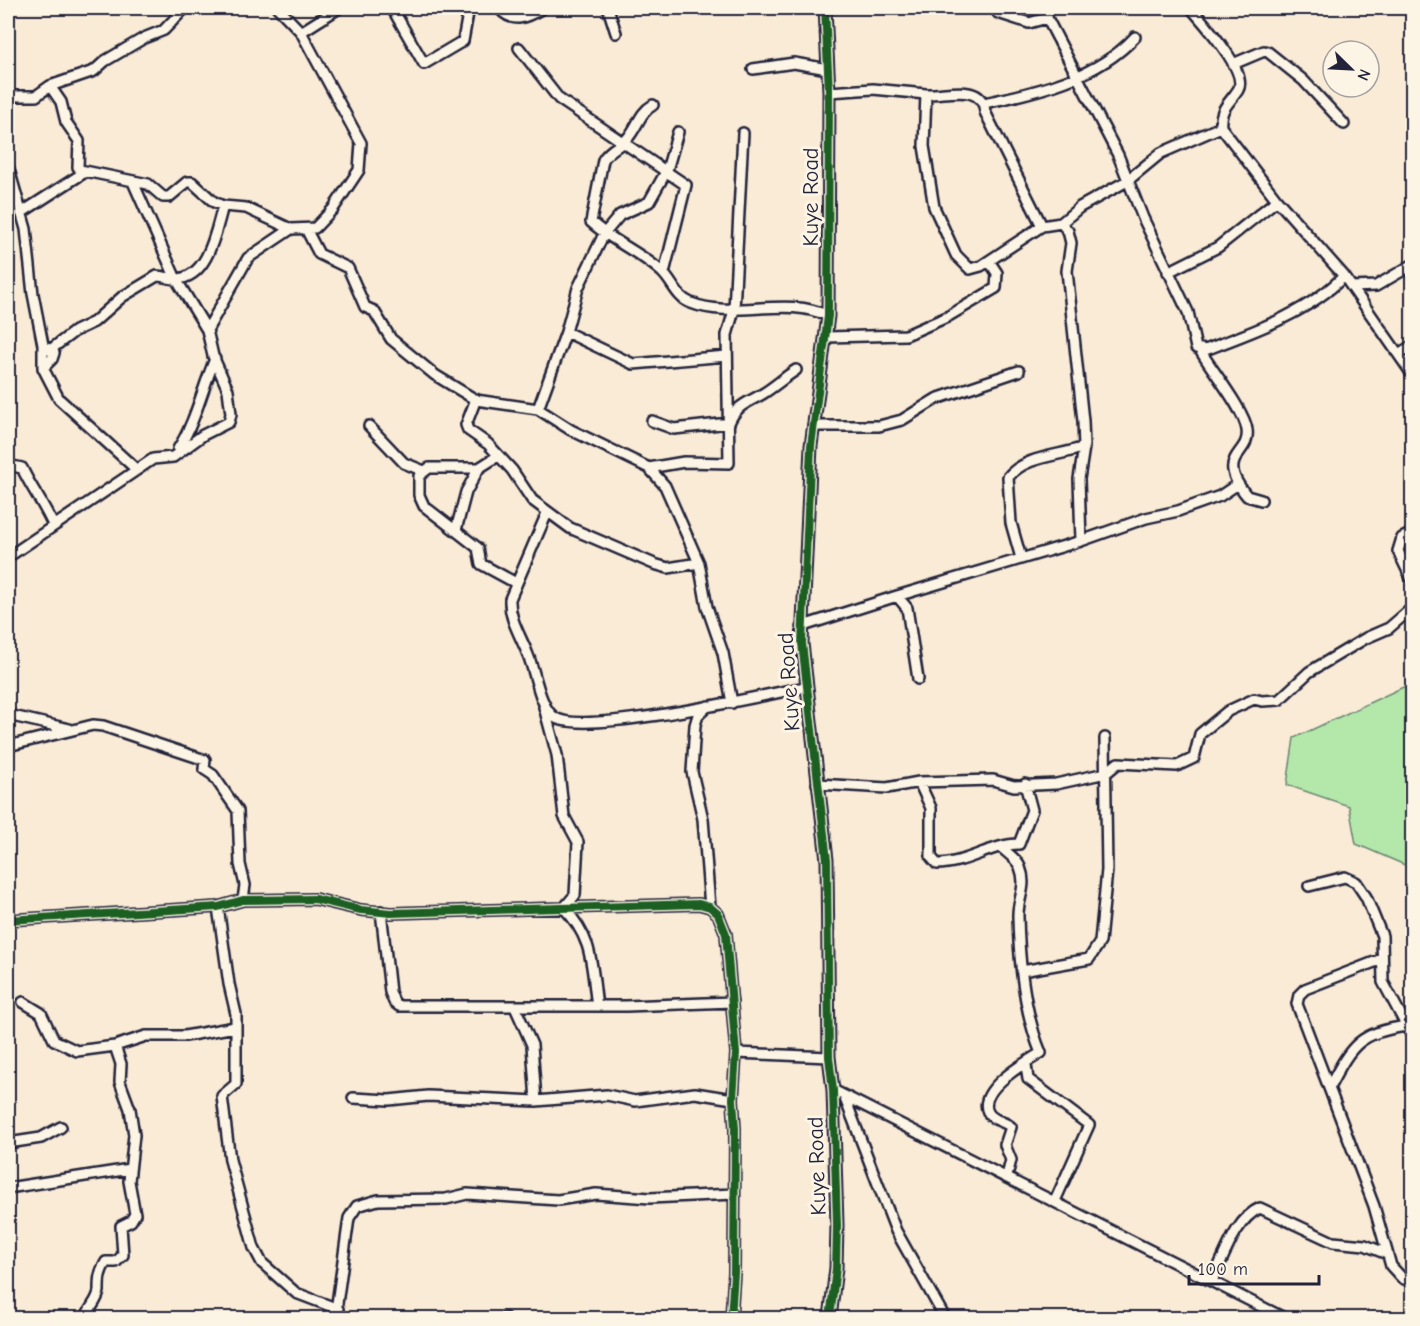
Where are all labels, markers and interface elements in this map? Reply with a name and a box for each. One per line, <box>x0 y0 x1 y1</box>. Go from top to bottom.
north arrow <box>1321 39 1381 99</box>
text: N <box>1353 66 1374 83</box>
street label: Kuye Road <box>798 148 824 246</box>
street label: Kuye Road <box>773 632 805 732</box>
street label: Kuye Road <box>802 1116 832 1216</box>
scale bar <box>1189 1248 1320 1286</box>
text: 100 m <box>1198 1259 1248 1280</box>

